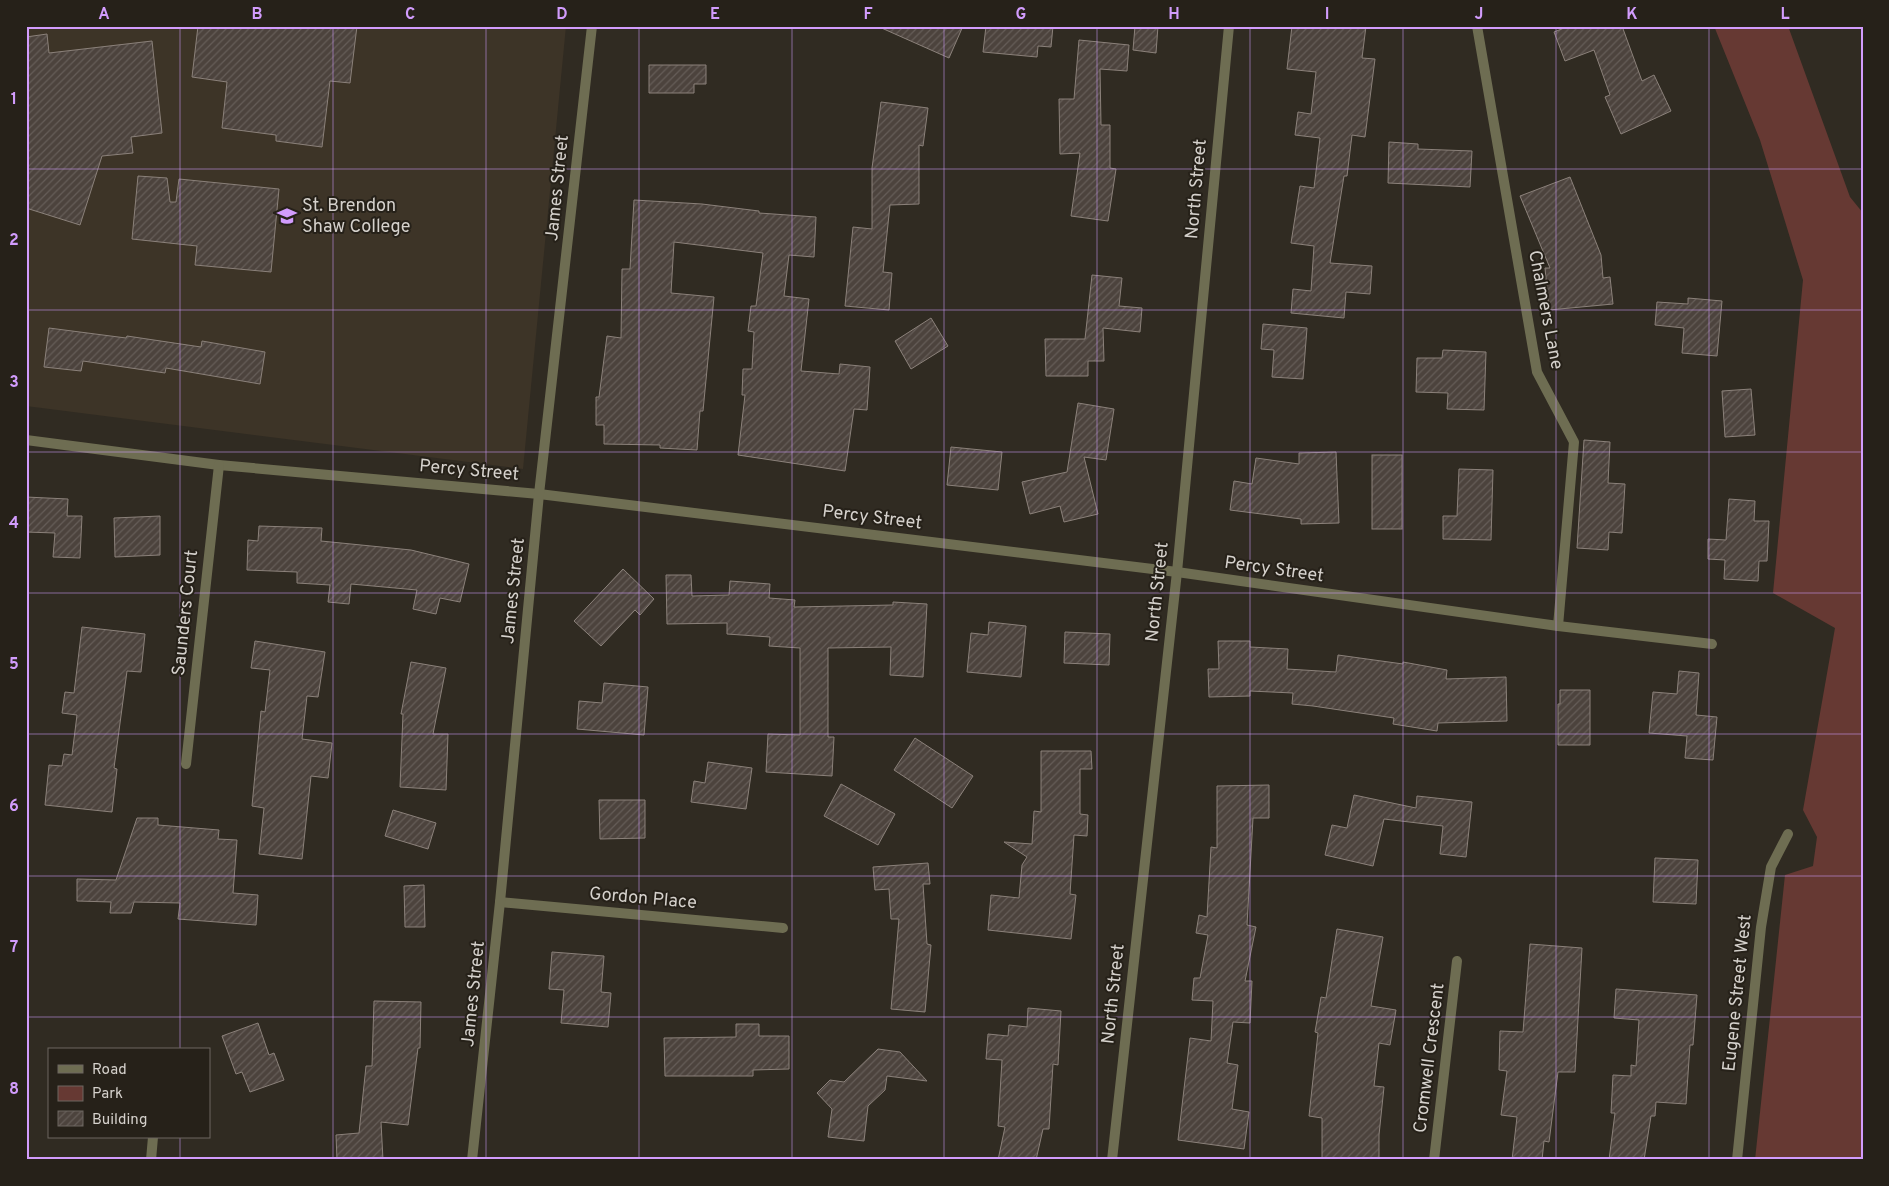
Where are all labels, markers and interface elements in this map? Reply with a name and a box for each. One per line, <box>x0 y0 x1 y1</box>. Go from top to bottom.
text: A <box>98 5 110 25</box>
text: B <box>251 5 263 25</box>
text: C <box>405 5 415 25</box>
text: D <box>556 5 568 25</box>
text: E <box>710 5 720 25</box>
text: F <box>863 5 873 25</box>
text: G <box>1016 5 1026 25</box>
text: H <box>1168 5 1180 25</box>
text: I <box>1325 5 1329 25</box>
text: J <box>1475 5 1483 25</box>
text: K <box>1626 5 1638 25</box>
text: L <box>1780 5 1790 25</box>
text: 1 <box>11 90 17 110</box>
street label: James Street <box>541 134 575 242</box>
street label: North Street <box>1181 138 1213 240</box>
place label: St. Brendon Shaw College <box>302 195 410 239</box>
school or university icon: St. Brendon Shaw College <box>276 205 298 227</box>
text: 2 <box>9 231 19 251</box>
street label: Chalmers Lane <box>1522 249 1568 371</box>
text: 3 <box>9 373 19 393</box>
street label: Percy Street <box>418 455 520 487</box>
street label: Percy Street <box>821 500 923 536</box>
text: 4 <box>9 514 19 534</box>
street label: James Street <box>497 537 531 645</box>
street label: North Street <box>1141 541 1175 643</box>
street label: Saunders Court <box>168 549 204 677</box>
street label: Percy Street <box>1223 552 1325 588</box>
text: 5 <box>9 655 19 675</box>
text: 6 <box>9 797 19 817</box>
street label: Gordon Place <box>588 883 698 915</box>
street label: Eugene Street West <box>1718 913 1758 1073</box>
text: 7 <box>10 938 18 958</box>
street label: James Street <box>457 940 491 1048</box>
street label: North Street <box>1097 943 1131 1045</box>
street label: Cromwell Crescent <box>1409 982 1451 1134</box>
legend <box>48 1048 210 1138</box>
text: Road <box>92 1061 127 1080</box>
text: 8 <box>9 1080 19 1100</box>
text: Park <box>92 1085 123 1104</box>
text: Building <box>92 1111 147 1130</box>

